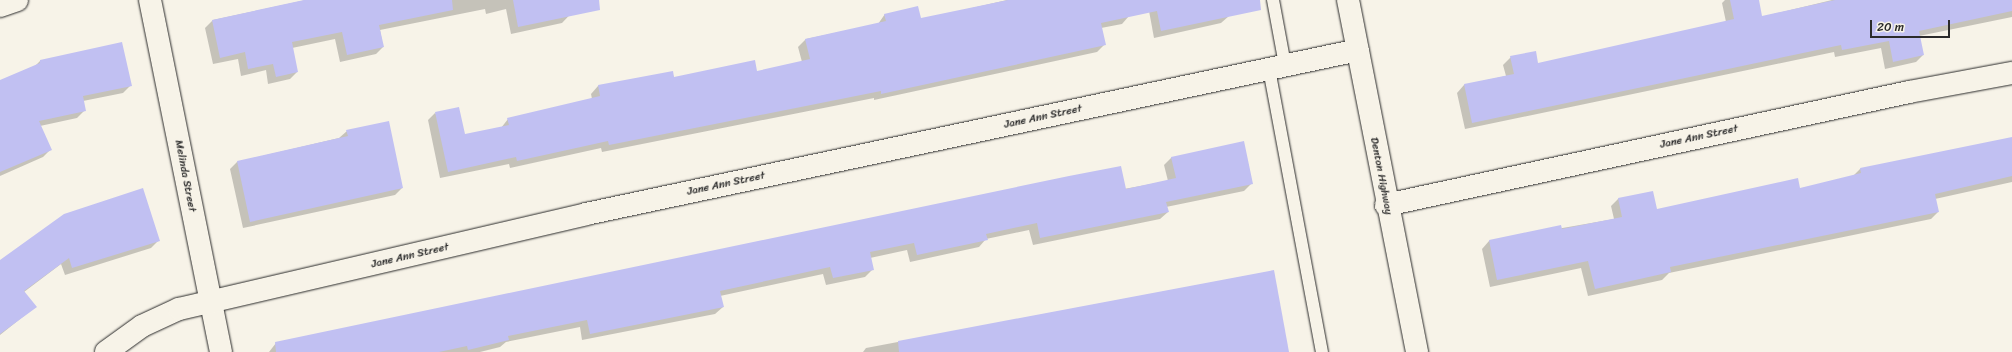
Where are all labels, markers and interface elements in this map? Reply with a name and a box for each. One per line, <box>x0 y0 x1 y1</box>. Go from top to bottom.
scale bar <box>1872 12 1952 38</box>
text: 20 m <box>1877 16 1904 38</box>
street label: Jane Ann Street <box>1003 102 1083 132</box>
street label: Jane Ann Street <box>1659 122 1739 152</box>
street label: Denton Highway <box>1367 136 1395 216</box>
street label: Melinda Street <box>172 139 198 213</box>
street label: Jane Ann Street <box>686 169 766 199</box>
street label: Jane Ann Street <box>370 241 450 271</box>

